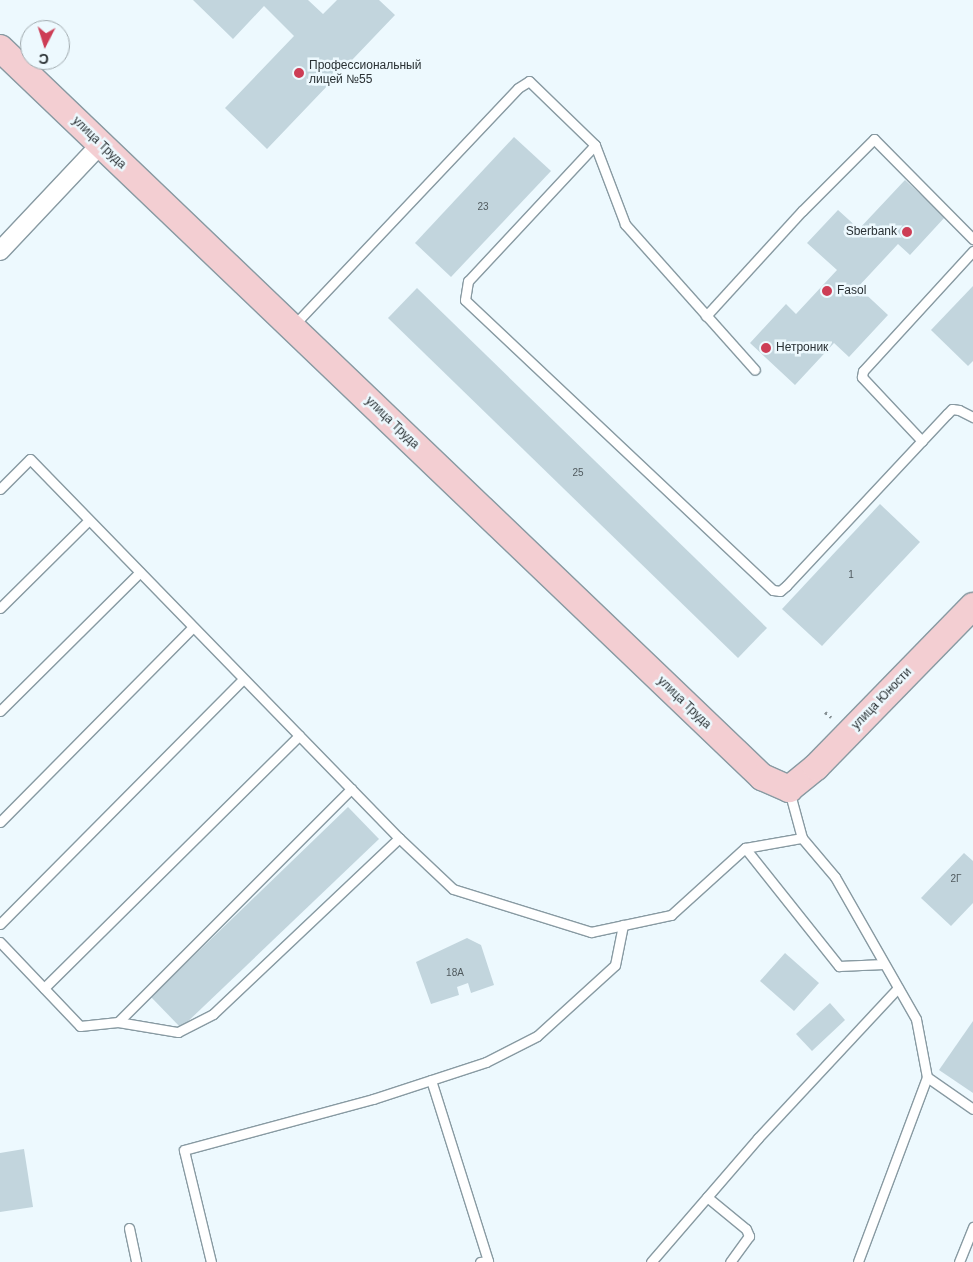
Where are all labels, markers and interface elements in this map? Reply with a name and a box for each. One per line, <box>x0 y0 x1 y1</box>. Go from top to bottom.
north arrow <box>20 20 70 70</box>
text: С <box>38 51 50 67</box>
place label: Профессиональный лицей №55 <box>309 59 421 87</box>
marker: Профессиональный лицей №55 <box>293 67 305 79</box>
street label: улица Труда <box>69 114 129 172</box>
house number: 23 <box>477 201 489 213</box>
place label: Sberbank <box>846 225 897 239</box>
marker: Sberbank <box>901 226 913 238</box>
place label: Fasol <box>837 284 866 298</box>
marker: Fasol <box>821 285 833 297</box>
place label: Нетроник <box>776 341 828 355</box>
marker: Нетроник <box>760 342 772 354</box>
street label: улица Труда <box>362 394 422 452</box>
house number: 25 <box>572 467 584 479</box>
house number: 1 <box>848 569 854 581</box>
street label: улица Юности <box>849 665 915 733</box>
street label: улица Труда <box>654 674 714 732</box>
house number: 2Г <box>951 873 961 885</box>
house number: 18А <box>446 967 464 979</box>

